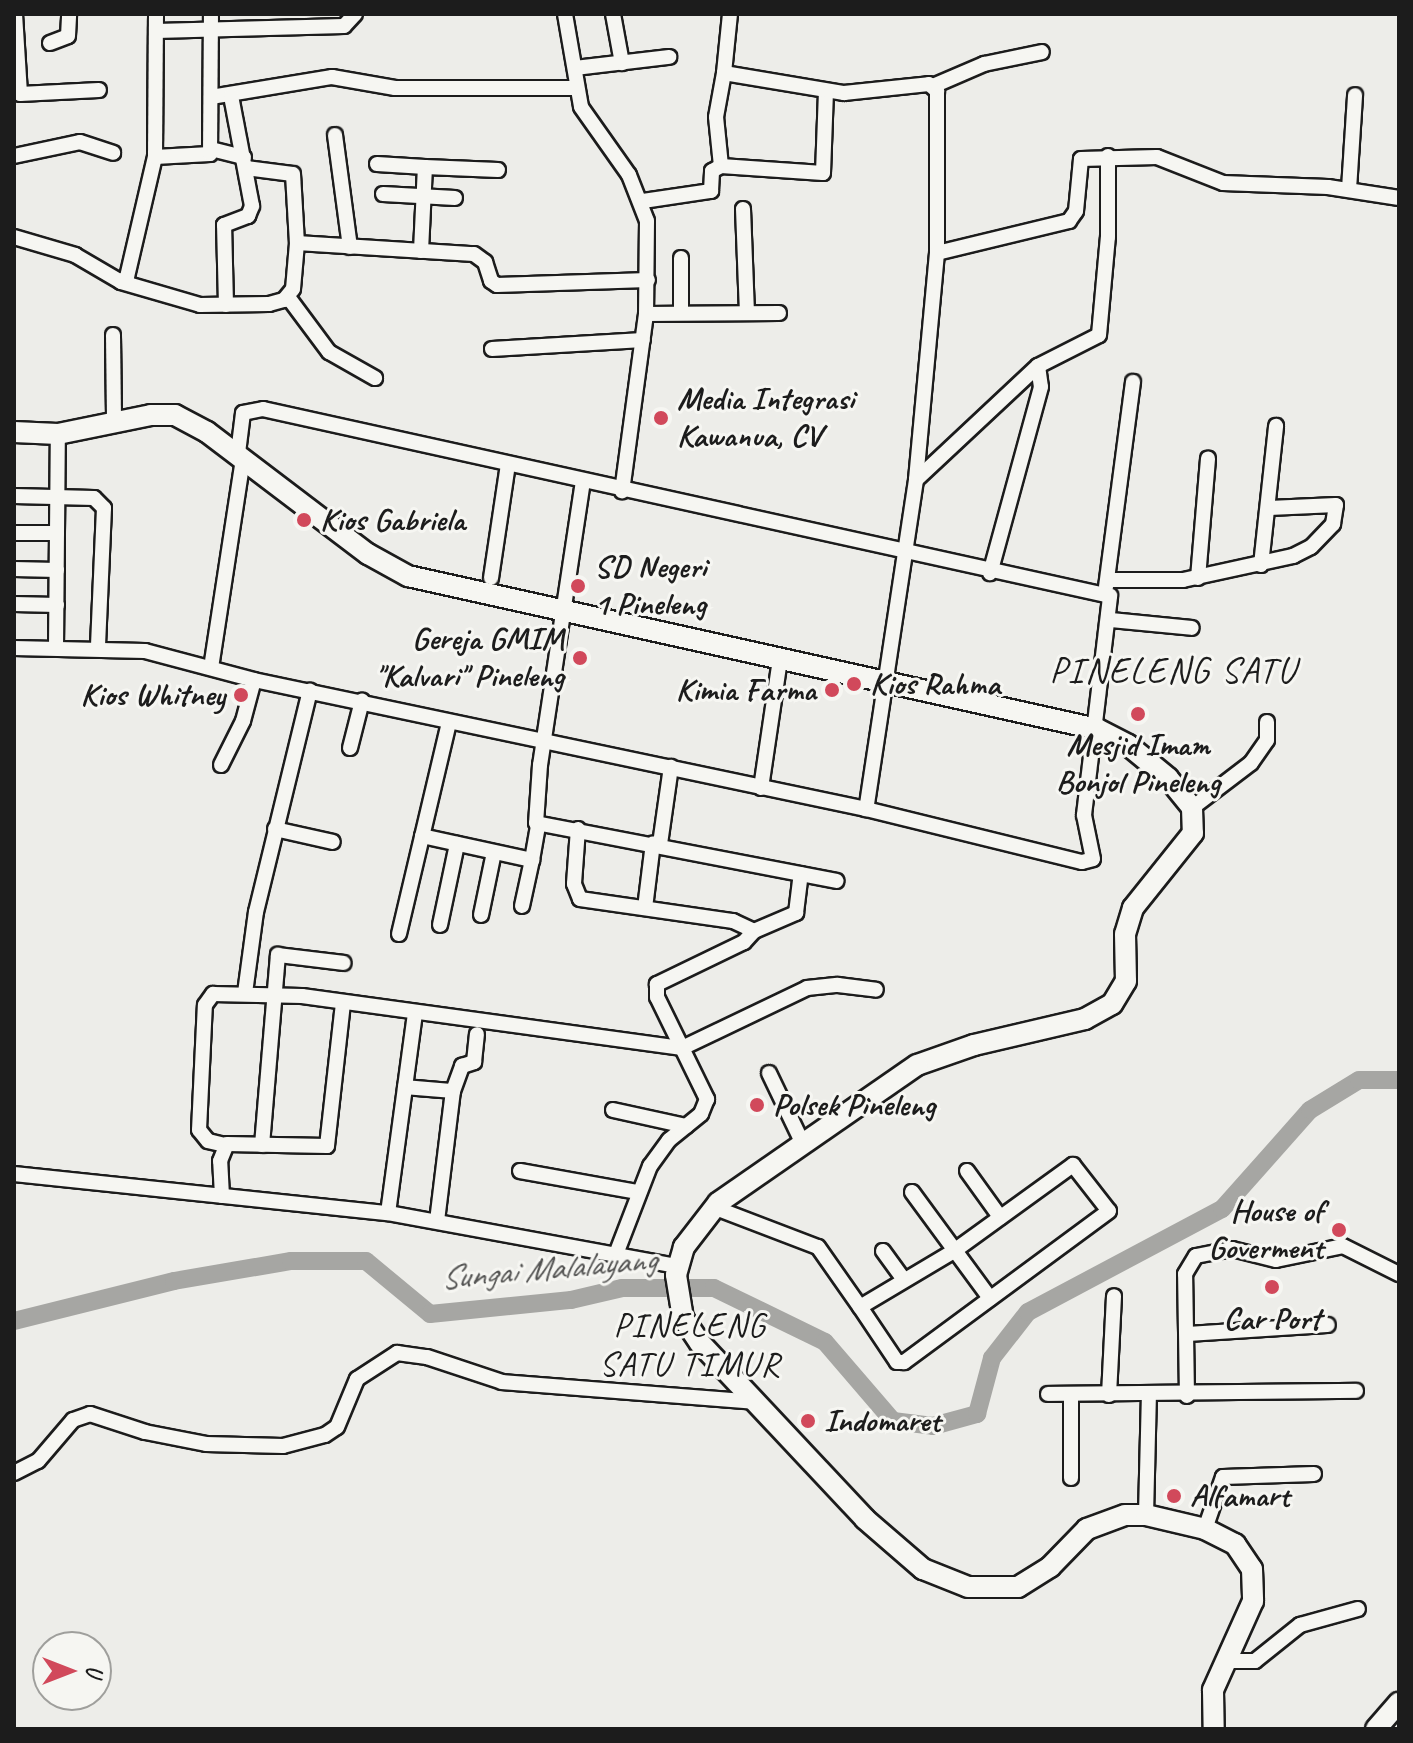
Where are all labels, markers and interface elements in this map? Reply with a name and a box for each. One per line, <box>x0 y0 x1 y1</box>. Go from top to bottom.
place label: Media Integrasi Kawanua, CV <box>677 381 854 456</box>
marker: Media Integrasi Kawanua, CV <box>652 409 670 427</box>
place label: Kios Gabriela <box>320 501 466 539</box>
marker: Kios Gabriela <box>295 511 313 529</box>
place label: SD Negeri 1 Pineleng <box>594 549 708 624</box>
marker: SD Negeri 1 Pineleng <box>569 577 587 595</box>
place label: Gereja GMIM "Kalvari" Pineleng <box>375 621 564 696</box>
marker: Gereja GMIM "Kalvari" Pineleng <box>571 649 589 667</box>
district label: PINELENG SATU <box>1050 649 1296 693</box>
place label: Kios Rahma <box>870 665 1003 703</box>
place label: Kimia Farma <box>675 671 816 709</box>
marker: Kios Rahma <box>845 675 863 693</box>
place label: Kios Whitney <box>79 676 225 714</box>
marker: Kimia Farma <box>823 681 841 699</box>
marker: Kios Whitney <box>232 686 250 704</box>
marker: Mesjid Imam Bonjol Pineleng <box>1129 705 1147 723</box>
place label: Mesjid Imam Bonjol Pineleng <box>1056 727 1220 802</box>
place label: Polsek Pineleng <box>773 1086 936 1124</box>
marker: Polsek Pineleng <box>748 1096 766 1114</box>
place label: House of Goverment <box>1208 1193 1323 1268</box>
marker: House of Goverment <box>1330 1221 1348 1239</box>
water label: Sungai Malalayang <box>439 1238 657 1298</box>
marker: Car Port <box>1263 1278 1281 1296</box>
place label: Car Port <box>1224 1300 1320 1338</box>
district label: PINELENG SATU TIMUR <box>600 1304 780 1384</box>
place label: Indomaret <box>824 1402 940 1440</box>
marker: Indomaret <box>799 1412 817 1430</box>
place label: Alfamart <box>1190 1477 1289 1515</box>
marker: Alfamart <box>1165 1487 1183 1505</box>
north arrow <box>32 1631 112 1711</box>
text: U <box>80 1666 108 1676</box>

